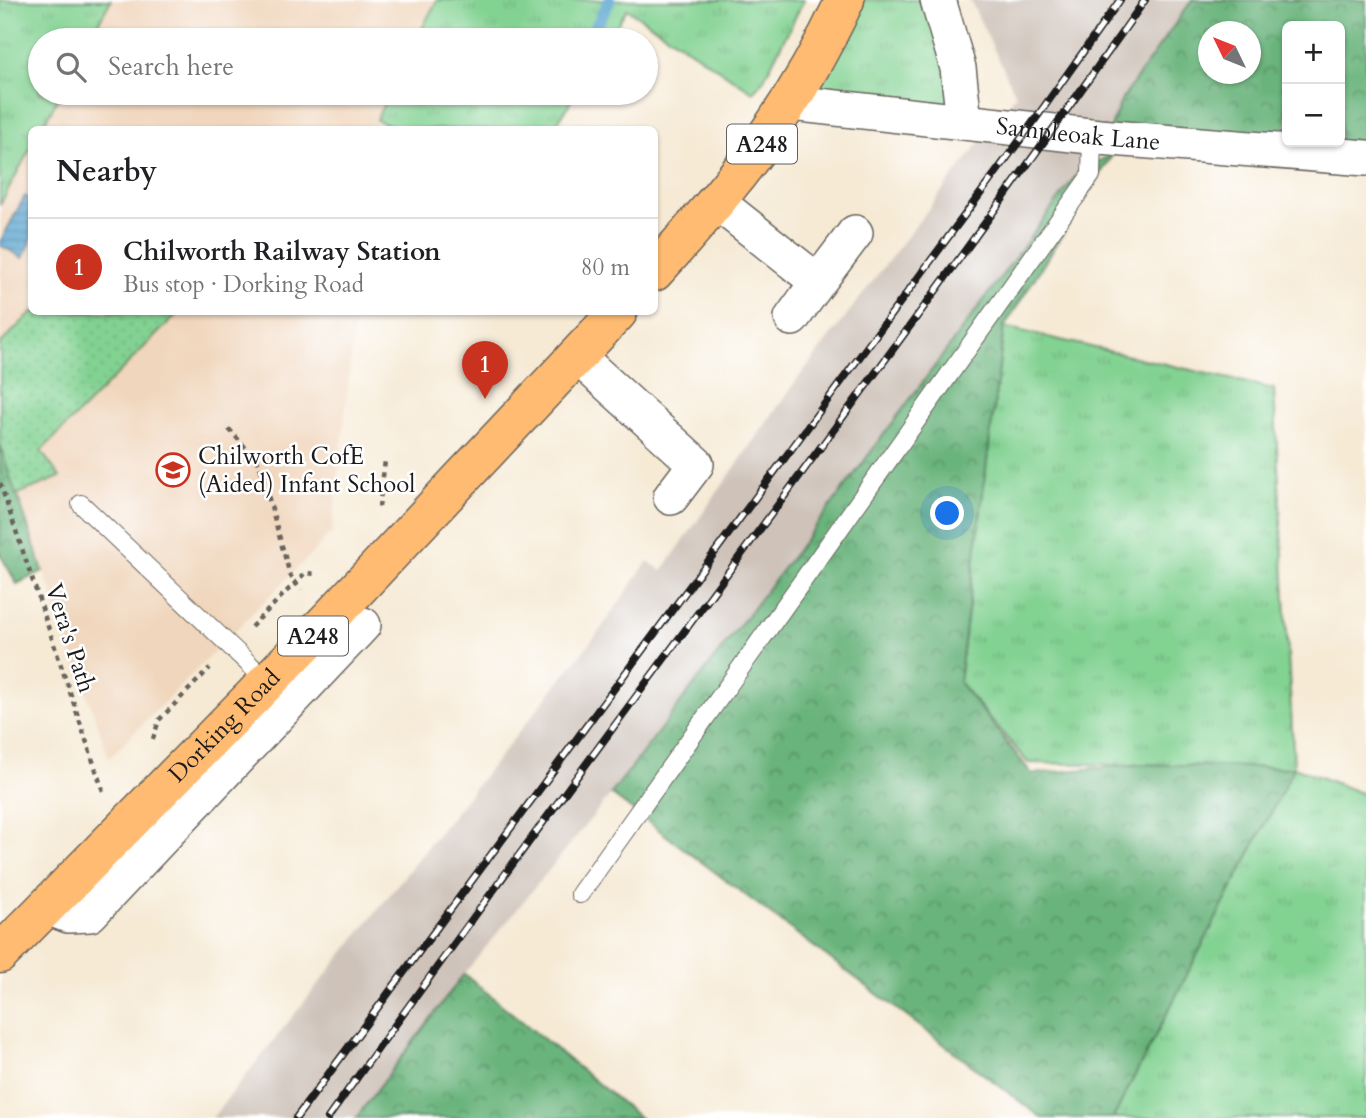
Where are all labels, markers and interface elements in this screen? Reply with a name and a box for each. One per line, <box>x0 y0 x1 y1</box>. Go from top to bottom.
north arrow <box>1198 21 1261 84</box>
map controls <box>1282 21 1345 147</box>
button: + <box>1282 21 1345 84</box>
search box <box>28 28 658 105</box>
icon: search <box>52 48 90 86</box>
text: Search here <box>108 49 234 84</box>
button: − <box>1282 84 1345 147</box>
street label: Sampleoak Lane <box>995 109 1162 158</box>
road number: A248 <box>727 125 797 164</box>
text: Nearby <box>56 151 157 192</box>
text: Chilworth Railway Station <box>123 234 441 269</box>
text: 1 <box>73 252 85 283</box>
text: 80 m <box>581 252 630 283</box>
text: Bus stop · Dorking Road <box>123 269 364 300</box>
pin: 1 <box>462 341 508 399</box>
place label: Chilworth CofE (Aided) Infant School <box>198 440 415 501</box>
school or university icon: Chilworth CofE (Aided) Infant School <box>154 451 192 489</box>
your location <box>930 496 964 530</box>
street label: Vera's Path <box>37 579 103 697</box>
road number: A248 <box>278 616 348 656</box>
street label: Dorking Road <box>161 661 288 790</box>

